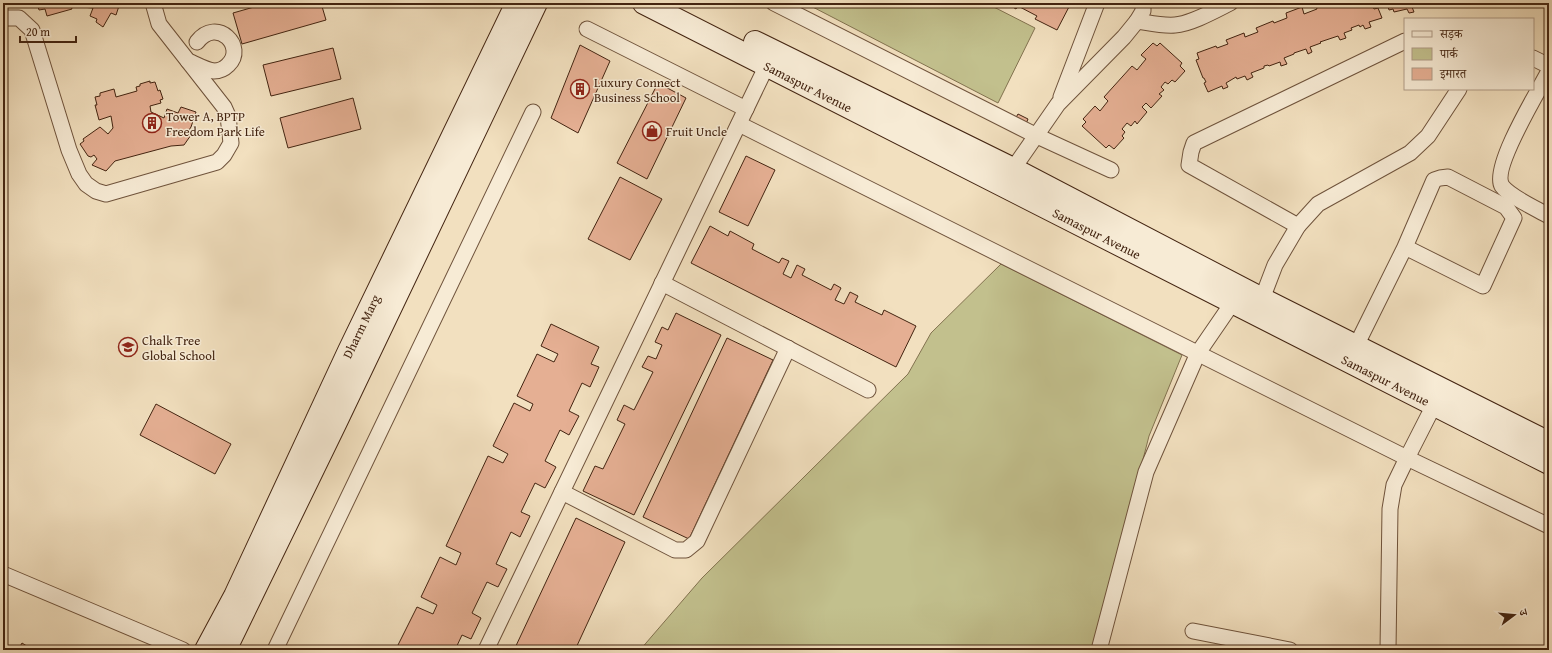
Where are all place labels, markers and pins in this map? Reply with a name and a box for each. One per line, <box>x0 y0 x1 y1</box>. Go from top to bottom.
place label: Luxury Connect Business School <box>594 73 681 107</box>
building icon: Luxury Connect Business School <box>569 78 591 100</box>
place label: Tower A, BPTP Freedom Park Life <box>166 107 265 141</box>
building icon: Tower A, BPTP Freedom Park Life <box>141 112 163 134</box>
shop icon: Fruit Uncle <box>641 120 663 142</box>
place label: Fruit Uncle <box>666 122 727 141</box>
place label: Chalk Tree Global School <box>142 331 216 365</box>
school or university icon: Chalk Tree Global School <box>117 336 139 358</box>

